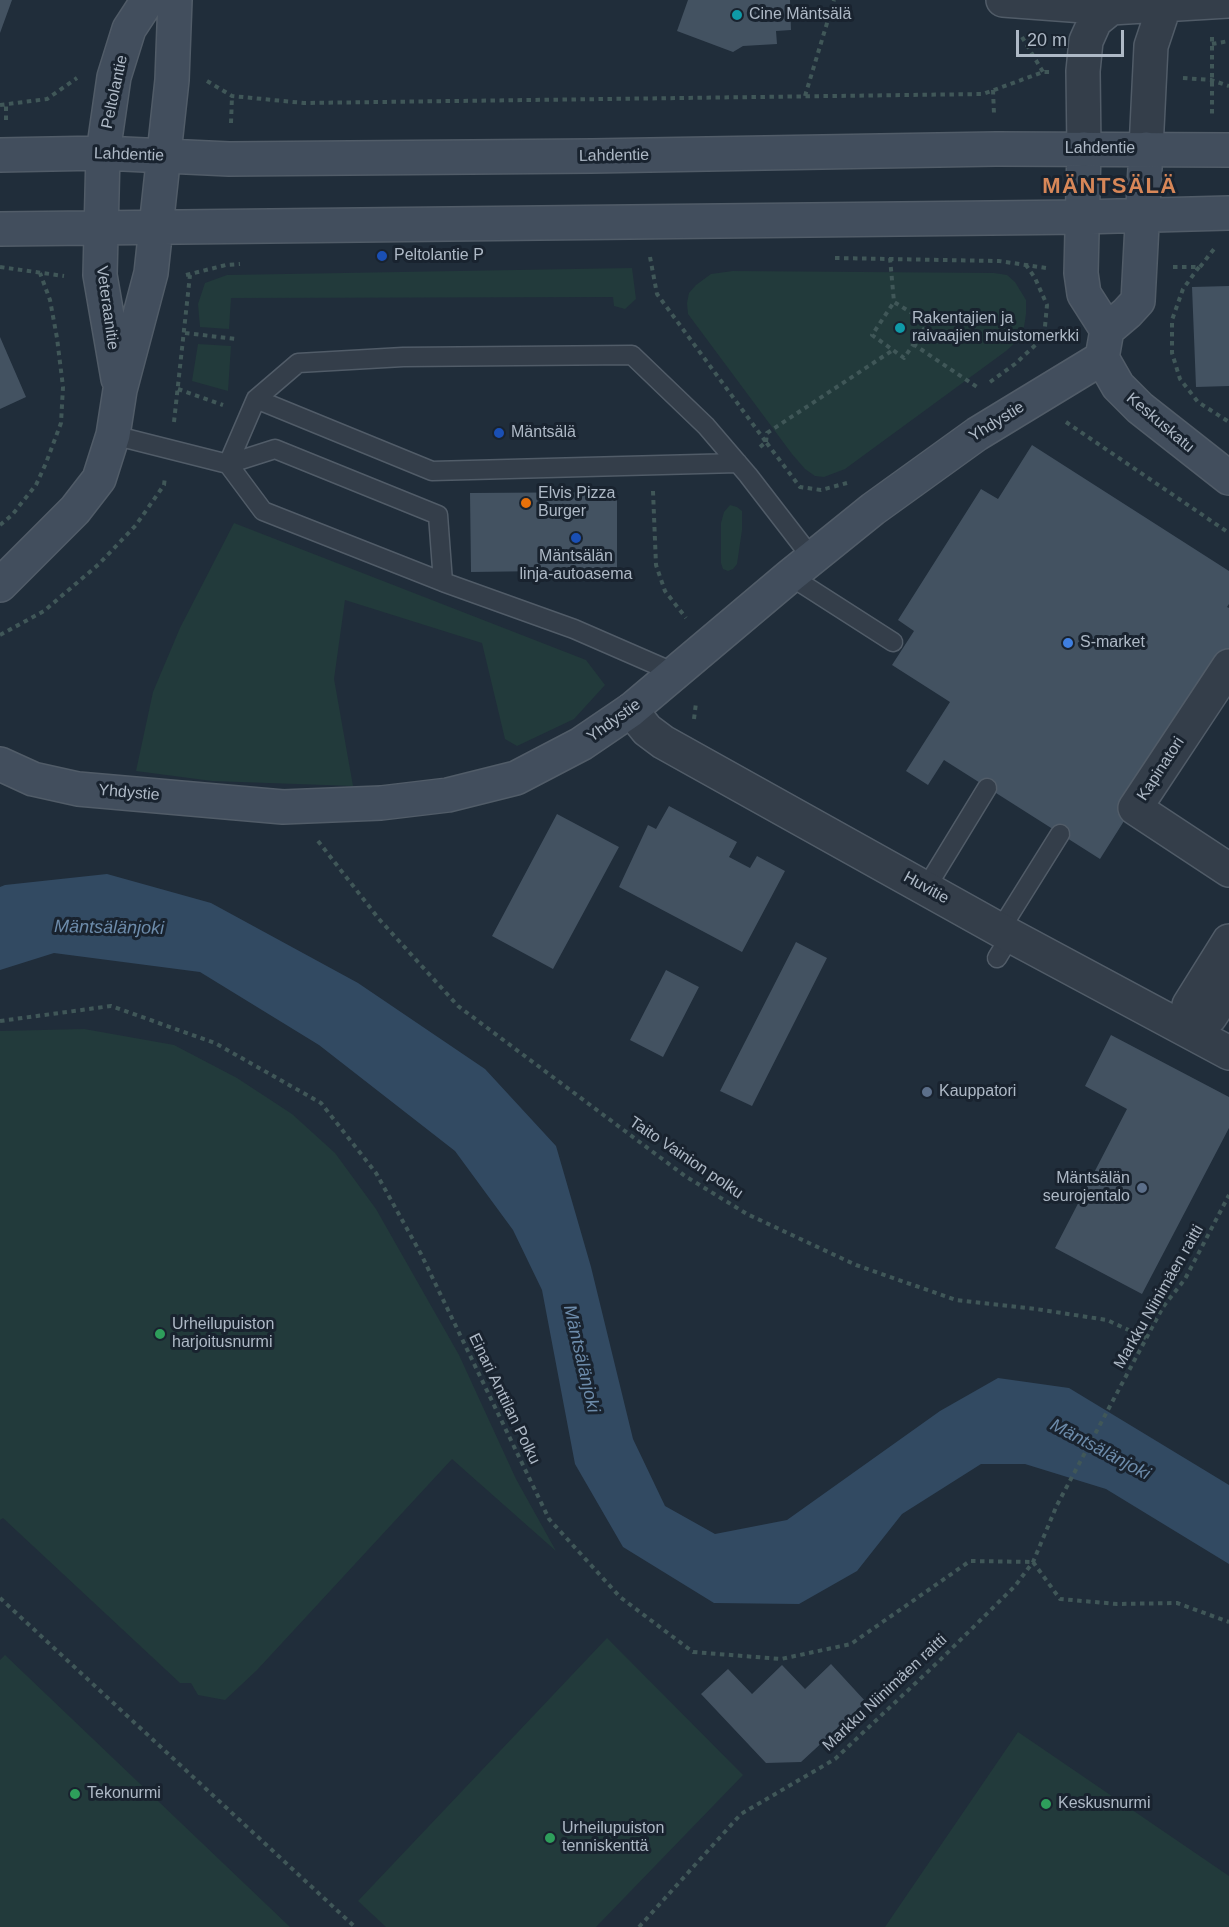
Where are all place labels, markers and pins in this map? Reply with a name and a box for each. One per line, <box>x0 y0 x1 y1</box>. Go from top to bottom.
place label: Cine Mäntsälä <box>749 5 851 25</box>
marker: Cine Mäntsälä <box>730 8 744 22</box>
place label: Peltolantie P <box>394 246 484 266</box>
marker: Peltolantie P <box>375 249 389 263</box>
place label: Rakentajien ja raivaajien muistomerkki <box>912 309 1079 347</box>
marker: Rakentajien ja raivaajien muistomerkki <box>893 321 907 335</box>
place label: Mäntsälä <box>511 423 576 443</box>
marker: Mäntsälä <box>492 426 506 440</box>
place label: Elvis Pizza Burger <box>538 484 615 522</box>
marker: Elvis Pizza Burger <box>519 496 533 510</box>
marker: Mäntsälän linja-autoasema <box>569 531 583 545</box>
place label: Mäntsälän linja-autoasema <box>520 547 632 585</box>
place label: S-market <box>1080 633 1145 653</box>
marker: S-market <box>1061 636 1075 650</box>
place label: Kauppatori <box>939 1082 1016 1102</box>
marker: Kauppatori <box>920 1085 934 1099</box>
place label: Mäntsälän seurojentalo <box>1043 1169 1130 1207</box>
marker: Mäntsälän seurojentalo <box>1135 1181 1149 1195</box>
place label: Urheilupuiston harjoitusnurmi <box>172 1315 274 1353</box>
marker: Urheilupuiston harjoitusnurmi <box>153 1327 167 1341</box>
place label: Tekonurmi <box>87 1784 161 1804</box>
marker: Tekonurmi <box>68 1787 82 1801</box>
place label: Keskusnurmi <box>1058 1794 1150 1814</box>
marker: Keskusnurmi <box>1039 1797 1053 1811</box>
place label: Urheilupuiston tenniskenttä <box>562 1819 664 1857</box>
marker: Urheilupuiston tenniskenttä <box>543 1831 557 1845</box>

